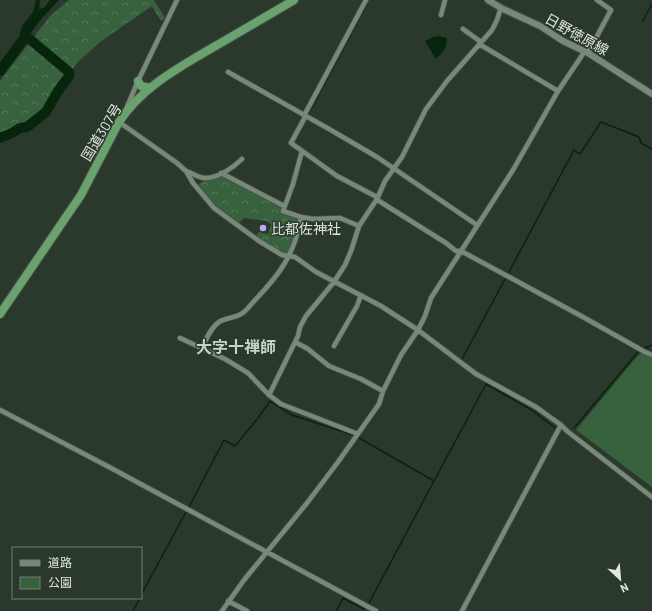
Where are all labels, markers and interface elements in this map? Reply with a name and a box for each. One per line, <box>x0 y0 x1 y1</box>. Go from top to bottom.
street label: 日野徳原線 <box>542 10 612 58</box>
street label: 国道307号 <box>77 100 125 164</box>
place label: 比都佐神社 <box>271 220 341 237</box>
marker: 比都佐神社 <box>258 223 268 233</box>
district label: 大字十禅師 <box>196 337 276 356</box>
legend <box>12 547 142 599</box>
text: 道路 <box>48 555 72 569</box>
north arrow <box>600 559 640 599</box>
text: 公園 <box>48 575 72 589</box>
text: N <box>618 581 631 596</box>

